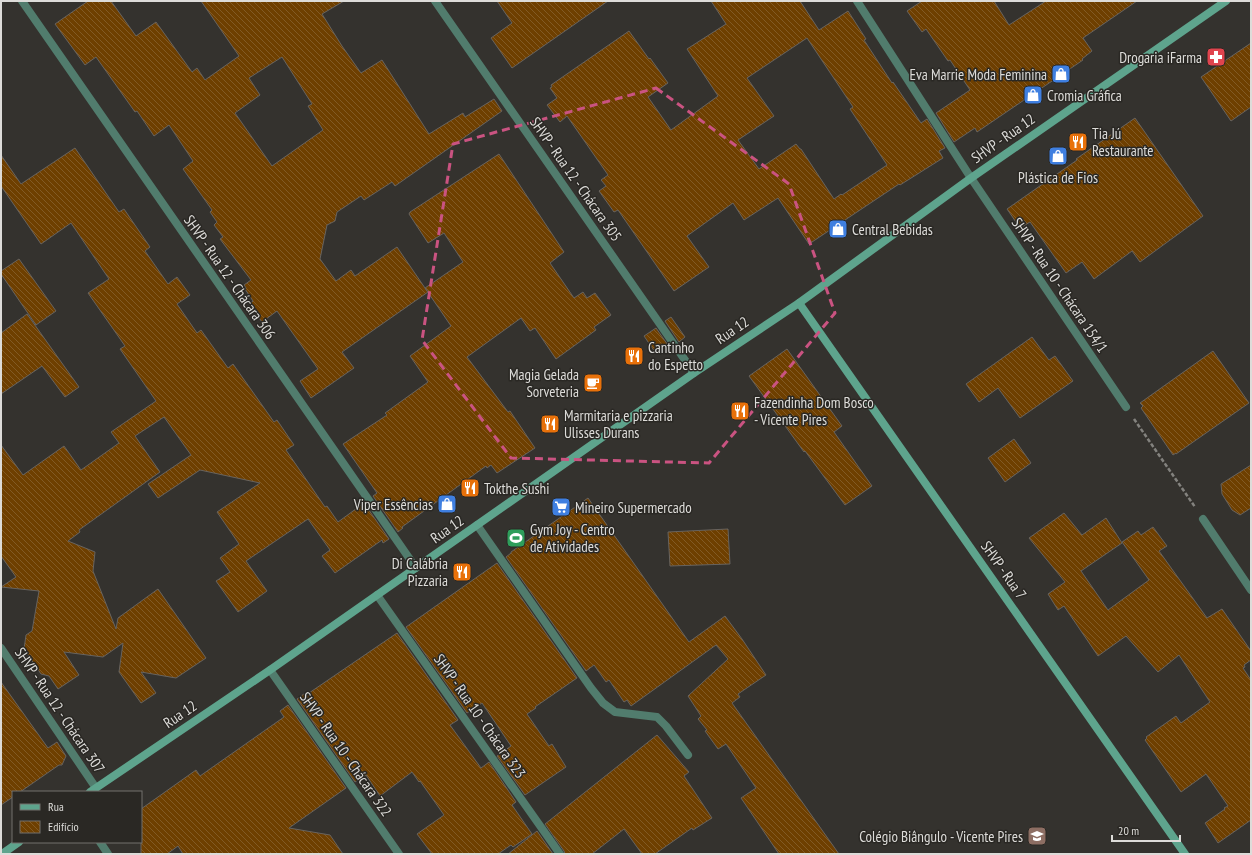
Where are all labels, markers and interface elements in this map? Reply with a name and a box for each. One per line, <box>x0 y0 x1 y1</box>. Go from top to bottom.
pharmacy icon: Drogaria iFarma <box>1205 46 1227 68</box>
place label: Drogaria iFarma <box>1119 48 1202 67</box>
shop icon: Eva Marrie Moda Feminina <box>1050 63 1072 85</box>
place label: Eva Marrie Moda Feminina <box>910 65 1047 84</box>
shop icon: Cromia Gráfica <box>1022 84 1044 106</box>
place label: Cromia Gráfica <box>1047 86 1122 105</box>
street label: SHVP - Rua 12 <box>967 109 1039 167</box>
street label: SHVP - Rua 12 - Chácara 305 <box>526 113 626 245</box>
place label: Tia Jú Restaurante <box>1092 124 1153 160</box>
restaurant icon: Tia Jú Restaurante <box>1067 131 1089 153</box>
shop icon: Plástica de Fios <box>1047 145 1069 167</box>
place label: Plástica de Fios <box>1018 168 1098 187</box>
street label: SHVP - Rua 12 - Chácara 306 <box>180 211 280 343</box>
street label: SHVP - Rua 10 - Chácara 154/1 <box>1008 214 1112 356</box>
shop icon: Central Bebidas <box>827 218 849 240</box>
place label: Central Bebidas <box>852 220 933 239</box>
street label: Rua 12 <box>712 312 752 348</box>
place label: Cantinho do Espetto <box>648 338 703 374</box>
restaurant icon: Cantinho do Espetto <box>623 345 645 367</box>
place label: Magia Gelada Sorveteria <box>509 365 579 401</box>
cafe icon: Magia Gelada Sorveteria <box>582 372 604 394</box>
place label: Fazendinha Dom Bosco - Vicente Pires <box>754 393 874 429</box>
restaurant icon: Fazendinha Dom Bosco - Vicente Pires <box>729 400 751 422</box>
place label: Marmitaria e pizzaria Ulisses Durans <box>564 406 673 442</box>
restaurant icon: Marmitaria e pizzaria Ulisses Durans <box>539 413 561 435</box>
restaurant icon: Tokthe Sushi <box>459 477 481 499</box>
place label: Tokthe Sushi <box>484 479 549 498</box>
shop icon: Viper Essências <box>436 493 458 515</box>
place label: Viper Essências <box>353 495 433 514</box>
supermarket icon: Mineiro Supermercado <box>550 496 572 518</box>
place label: Mineiro Supermercado <box>575 498 692 517</box>
street label: Rua 12 <box>427 511 467 547</box>
place label: Gym Joy - Centro de Atividades <box>530 520 615 556</box>
sports icon: Gym Joy - Centro de Atividades <box>505 527 527 549</box>
street label: SHVP - Rua 7 <box>977 537 1031 603</box>
place label: Di Calábria Pizzaria <box>392 554 448 590</box>
restaurant icon: Di Calábria Pizzaria <box>451 561 473 583</box>
street label: SHVP - Rua 12 - Chácara 307 <box>11 644 109 776</box>
street label: SHVP - Rua 10 - Chácara 323 <box>430 650 530 782</box>
street label: SHVP - Rua 10 - Chácara 322 <box>296 688 396 820</box>
street label: Rua 12 <box>160 696 200 732</box>
legend <box>12 791 142 843</box>
text: Rua <box>48 799 64 814</box>
scale bar <box>1112 817 1180 843</box>
text: Edifício <box>48 819 79 834</box>
text: 20 m <box>1118 823 1139 838</box>
school or university icon: Colégio Biângulo - Vicente Pires <box>1026 825 1048 847</box>
place label: Colégio Biângulo - Vicente Pires <box>859 827 1023 846</box>

